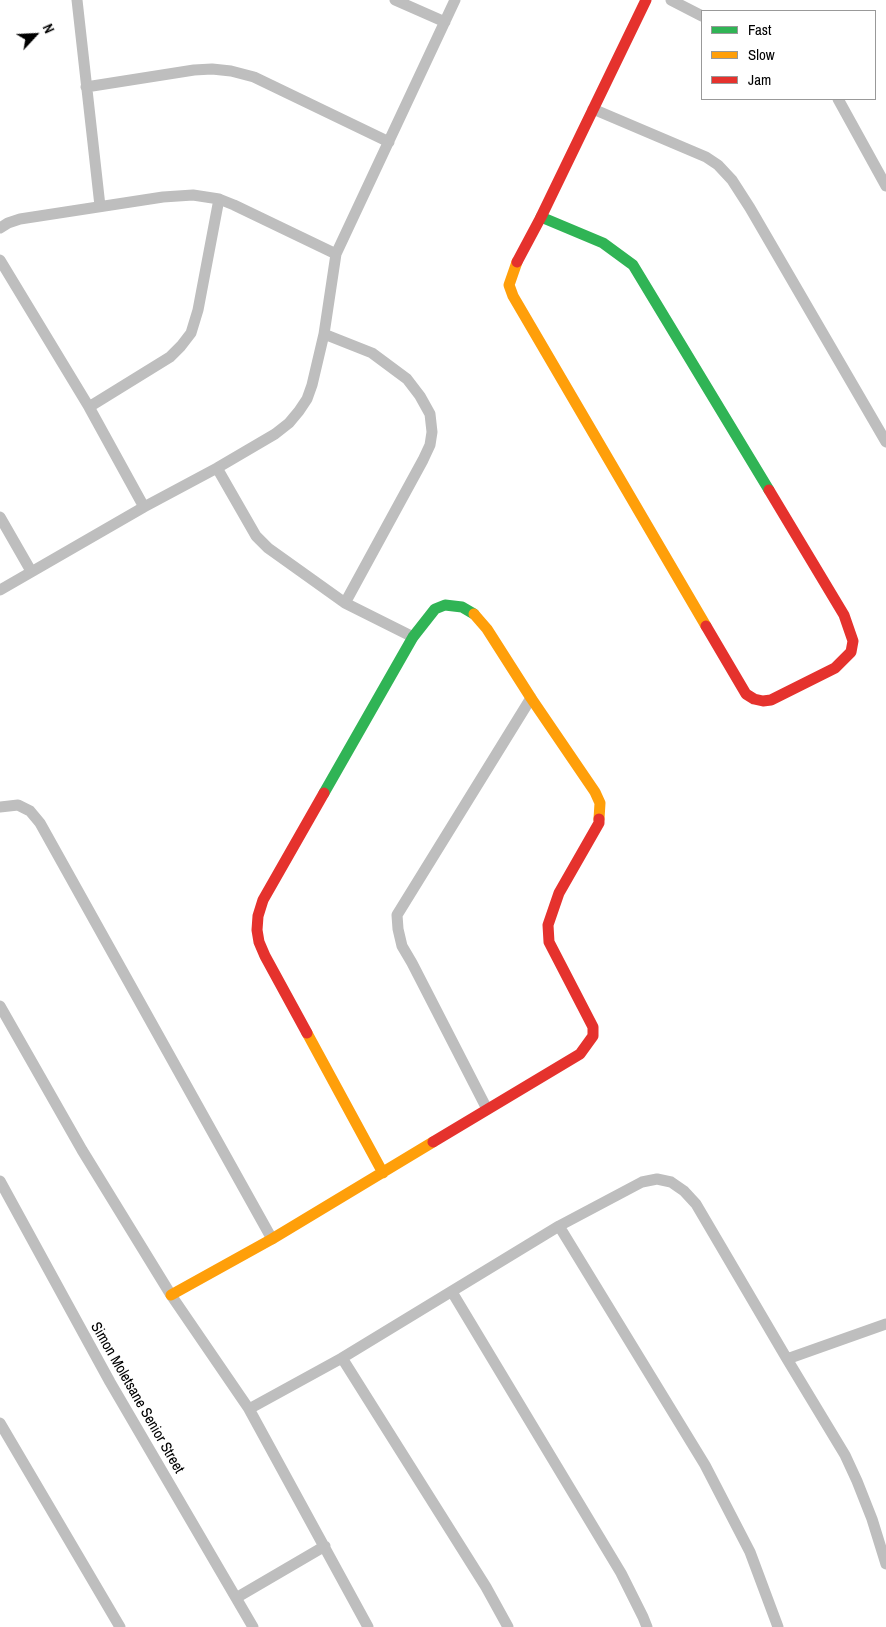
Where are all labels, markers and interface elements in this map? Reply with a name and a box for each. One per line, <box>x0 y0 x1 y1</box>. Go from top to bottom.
north arrow <box>10 10 60 60</box>
legend <box>701 10 876 100</box>
text: Fast <box>748 19 771 40</box>
text: N <box>39 21 59 36</box>
text: Slow <box>748 44 775 65</box>
text: Jam <box>748 69 771 90</box>
street label: Simon Moletsane Senior Street <box>86 1319 188 1477</box>

